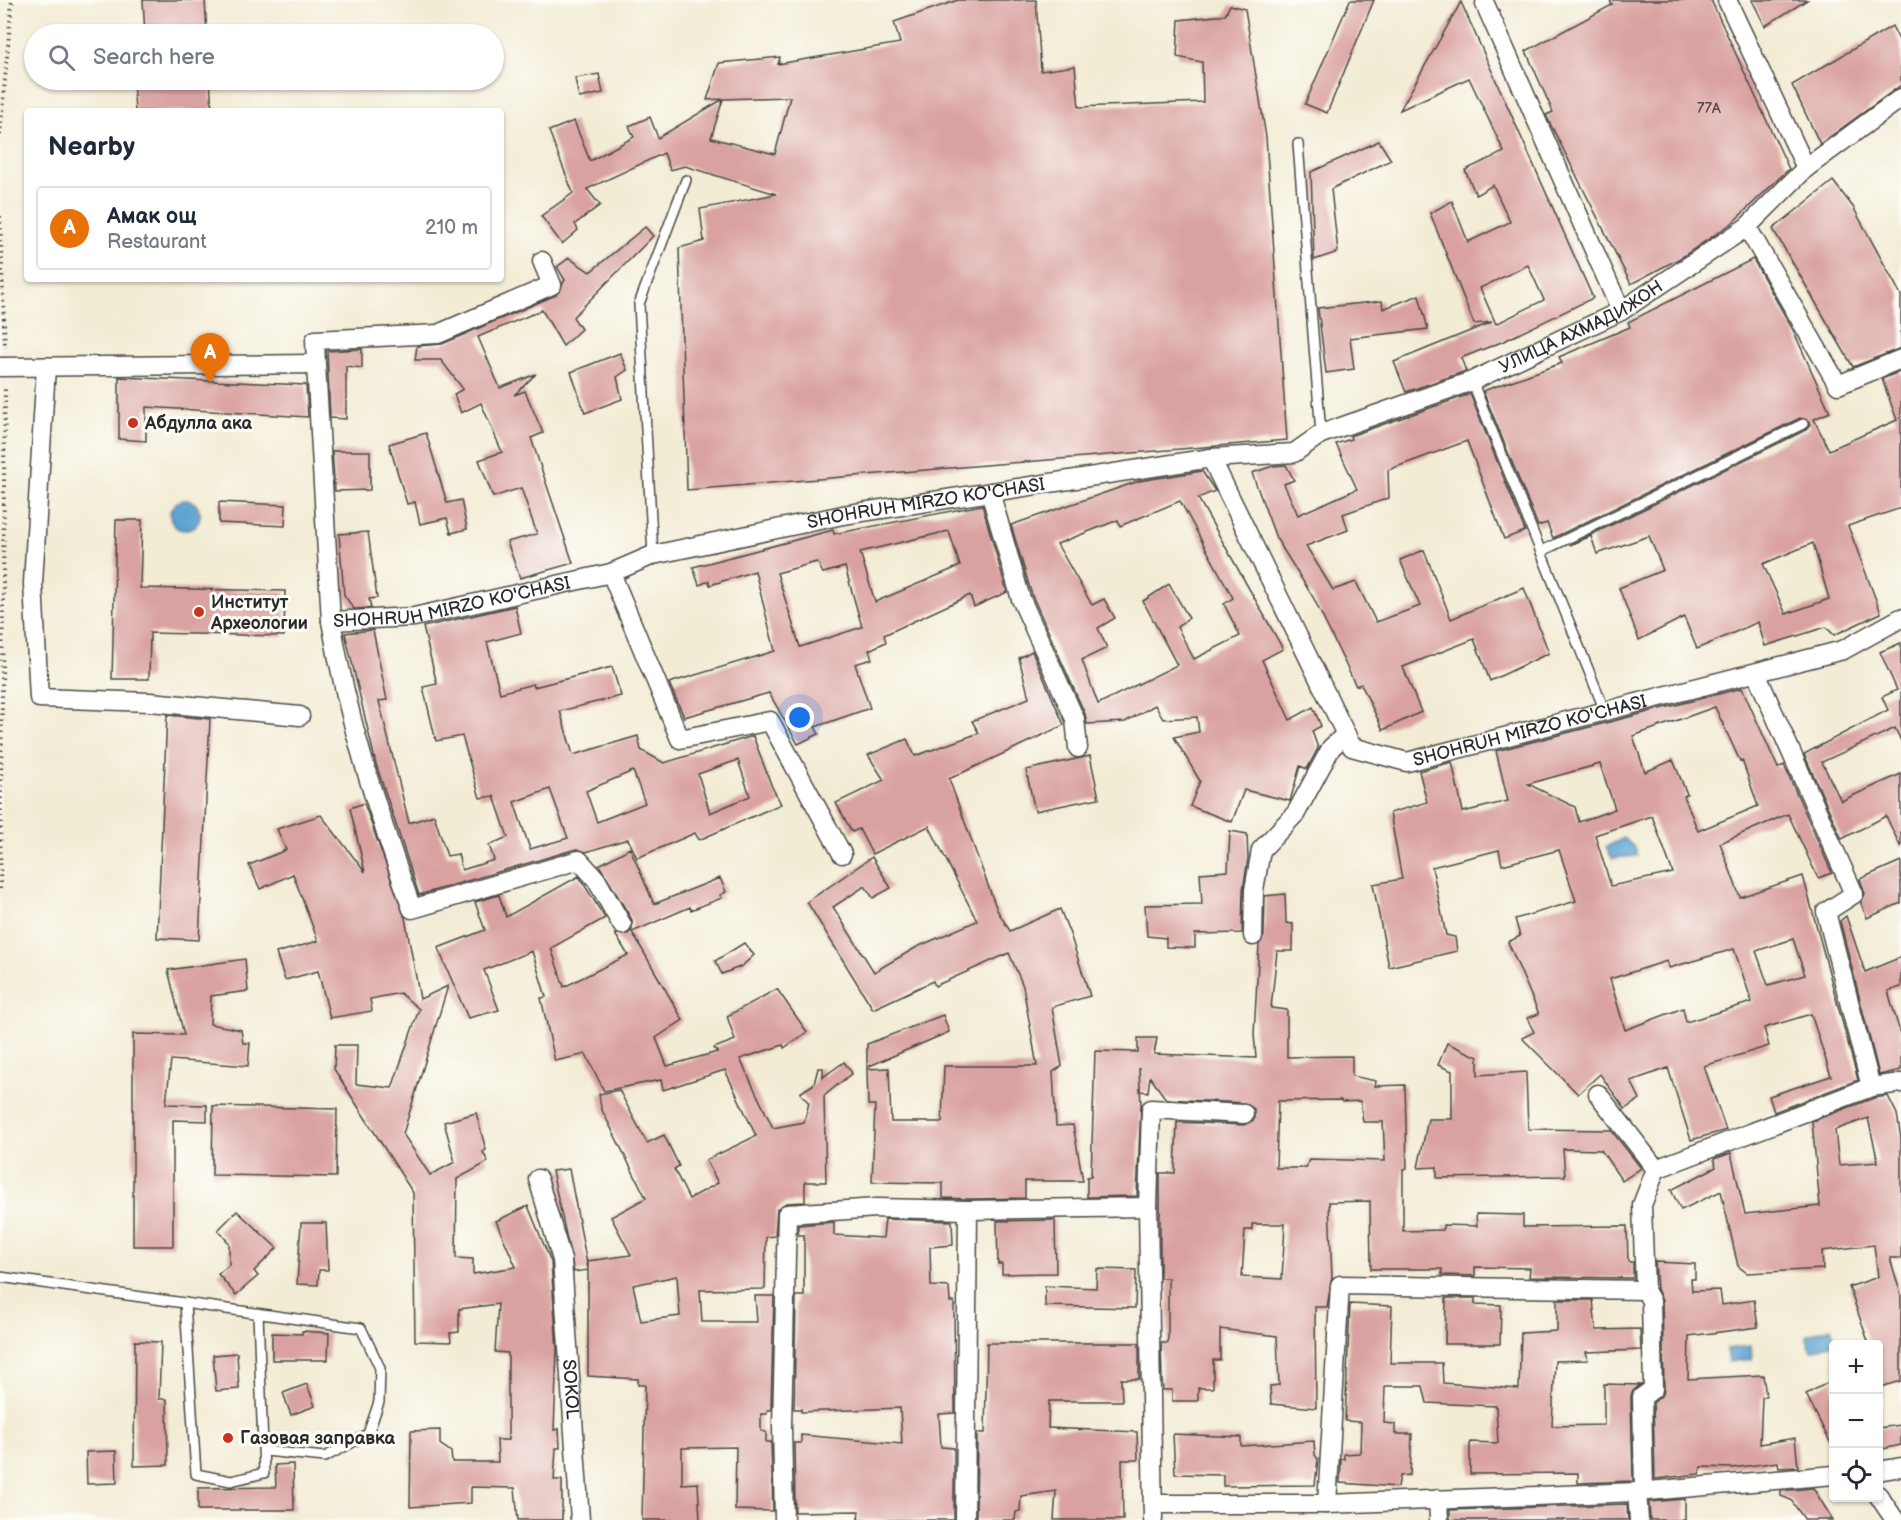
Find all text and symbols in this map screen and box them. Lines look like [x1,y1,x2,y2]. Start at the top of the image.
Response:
search box [24,24,504,90]
icon: search [45,41,78,74]
text: Search here [93,44,215,71]
house number: 77A [1697,99,1722,118]
text: Nearby [48,132,135,163]
text: Амак ощ [107,203,197,230]
text: A [63,216,76,240]
text: 210 m [425,216,478,240]
text: Restaurant [107,230,207,254]
street label: УЛИЦА АХМАДИЖОН [1496,276,1667,377]
pin: A [190,334,230,383]
place label: Абдулла ака [144,413,253,434]
marker: Абдулла ака [126,416,140,430]
street label: SHOHRUH MIRZO KO'CHASI [805,473,1046,533]
street label: SHOHRUH MIRZO KO'CHASI [333,572,572,631]
place label: Институт Археологии [210,592,308,634]
marker: Институт Археологии [192,605,206,619]
street label: SHOHRUH MIRZO KO'CHASI [1411,690,1649,771]
your location [785,703,814,732]
map controls [1829,1340,1883,1502]
button: + [1829,1340,1883,1394]
street label: SOKOL [558,1359,584,1421]
button: − [1829,1394,1883,1448]
place label: Газовая заправка [240,1428,396,1449]
marker: Газовая заправка [221,1431,235,1445]
button: locate [1829,1448,1883,1502]

